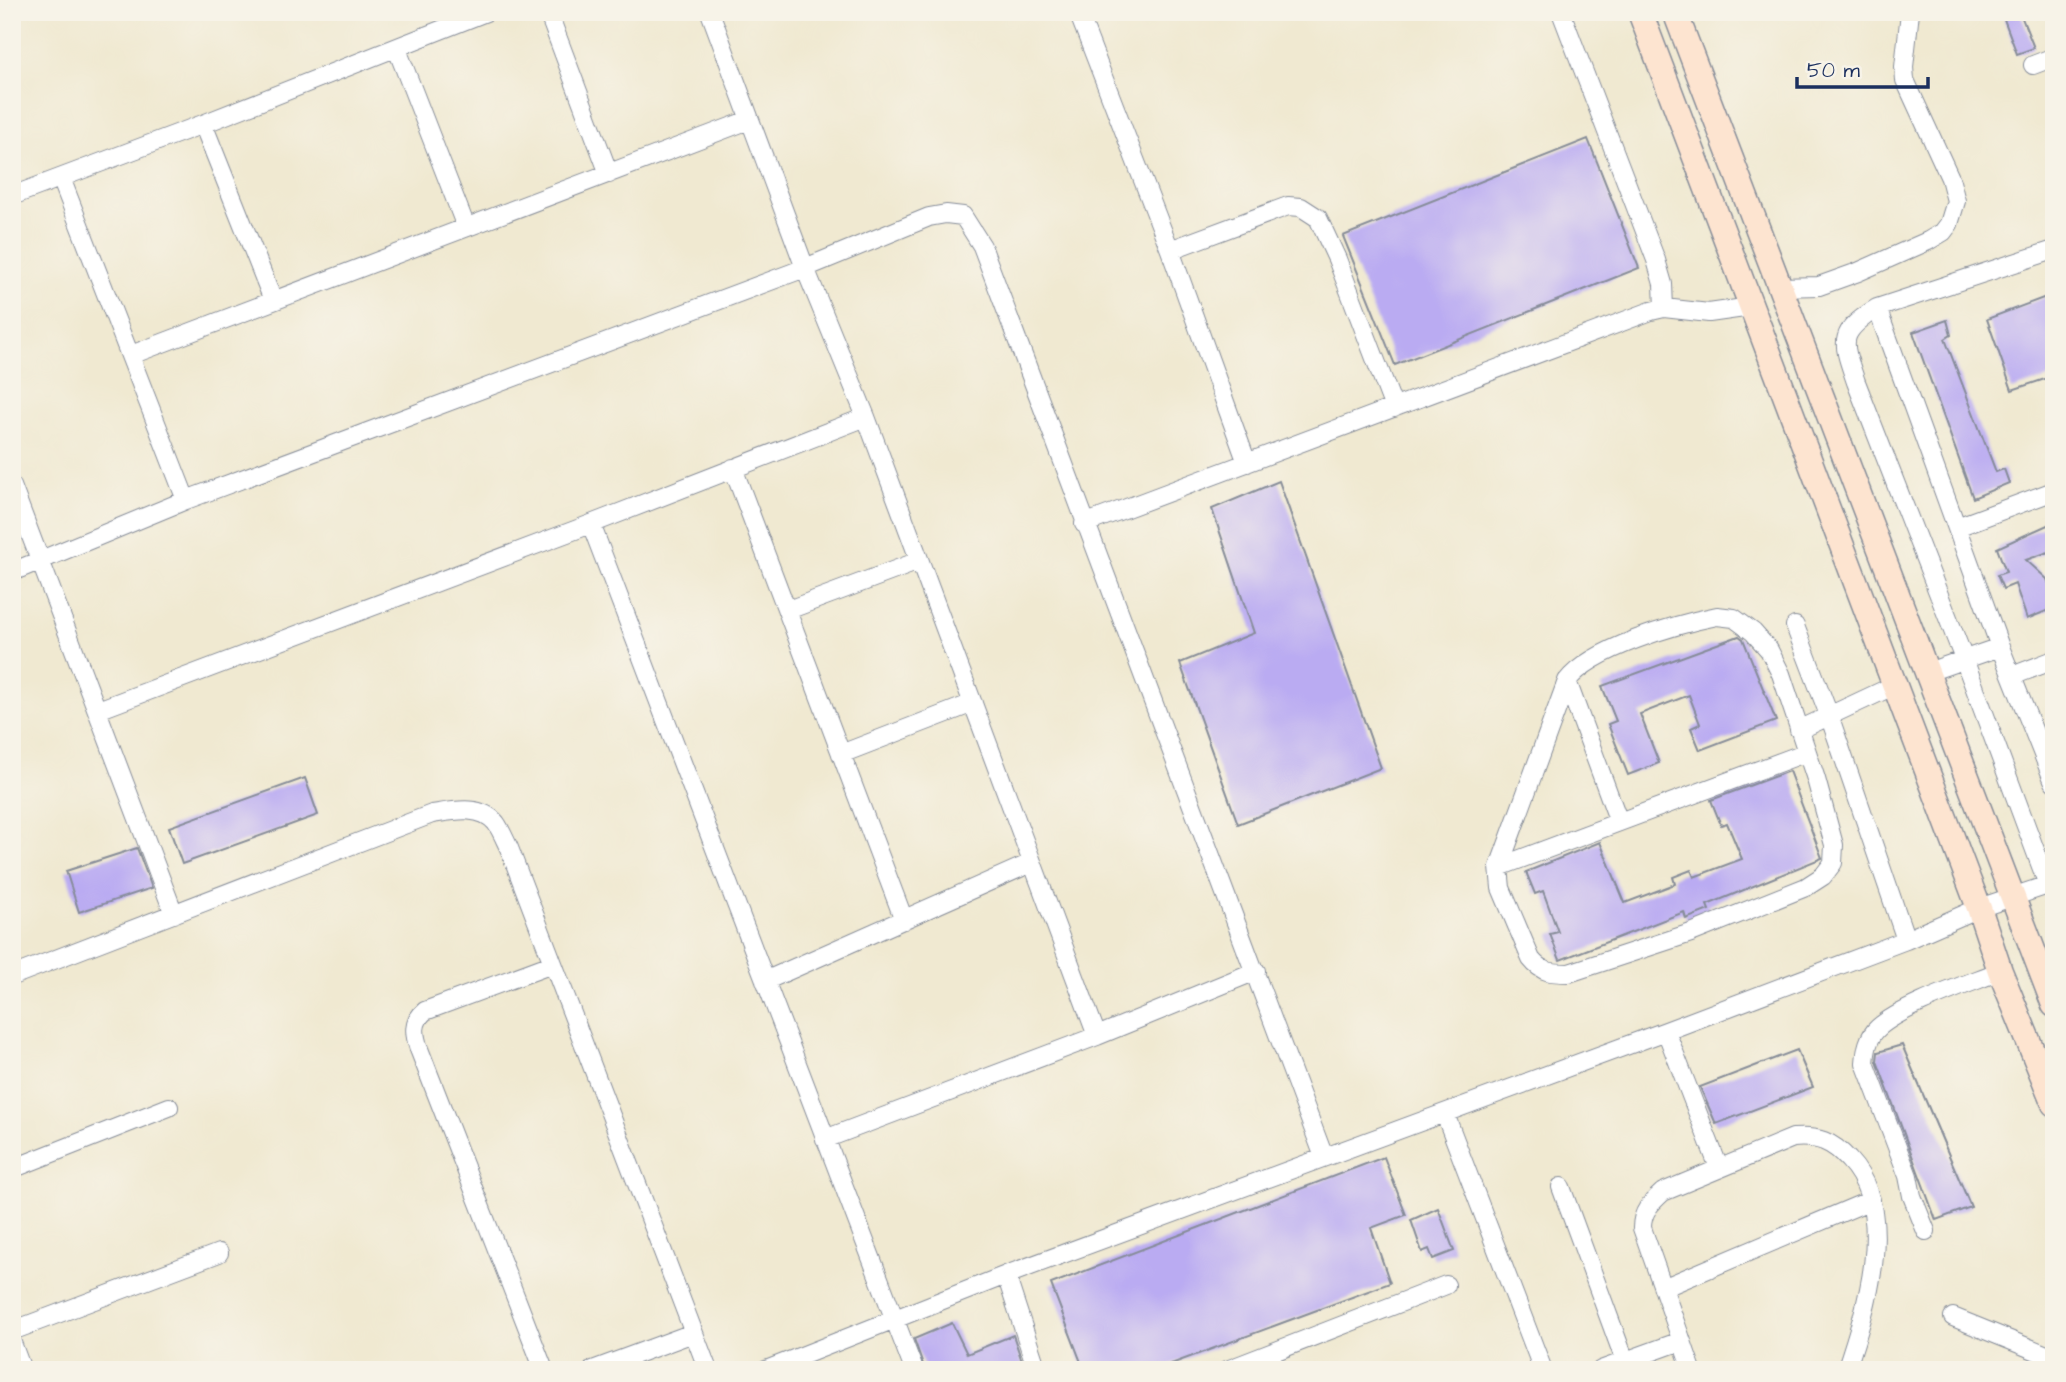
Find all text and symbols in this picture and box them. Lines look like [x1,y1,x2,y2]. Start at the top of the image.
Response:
scale bar [1797,46,1928,90]
text: 50 m [1807,56,1861,85]

